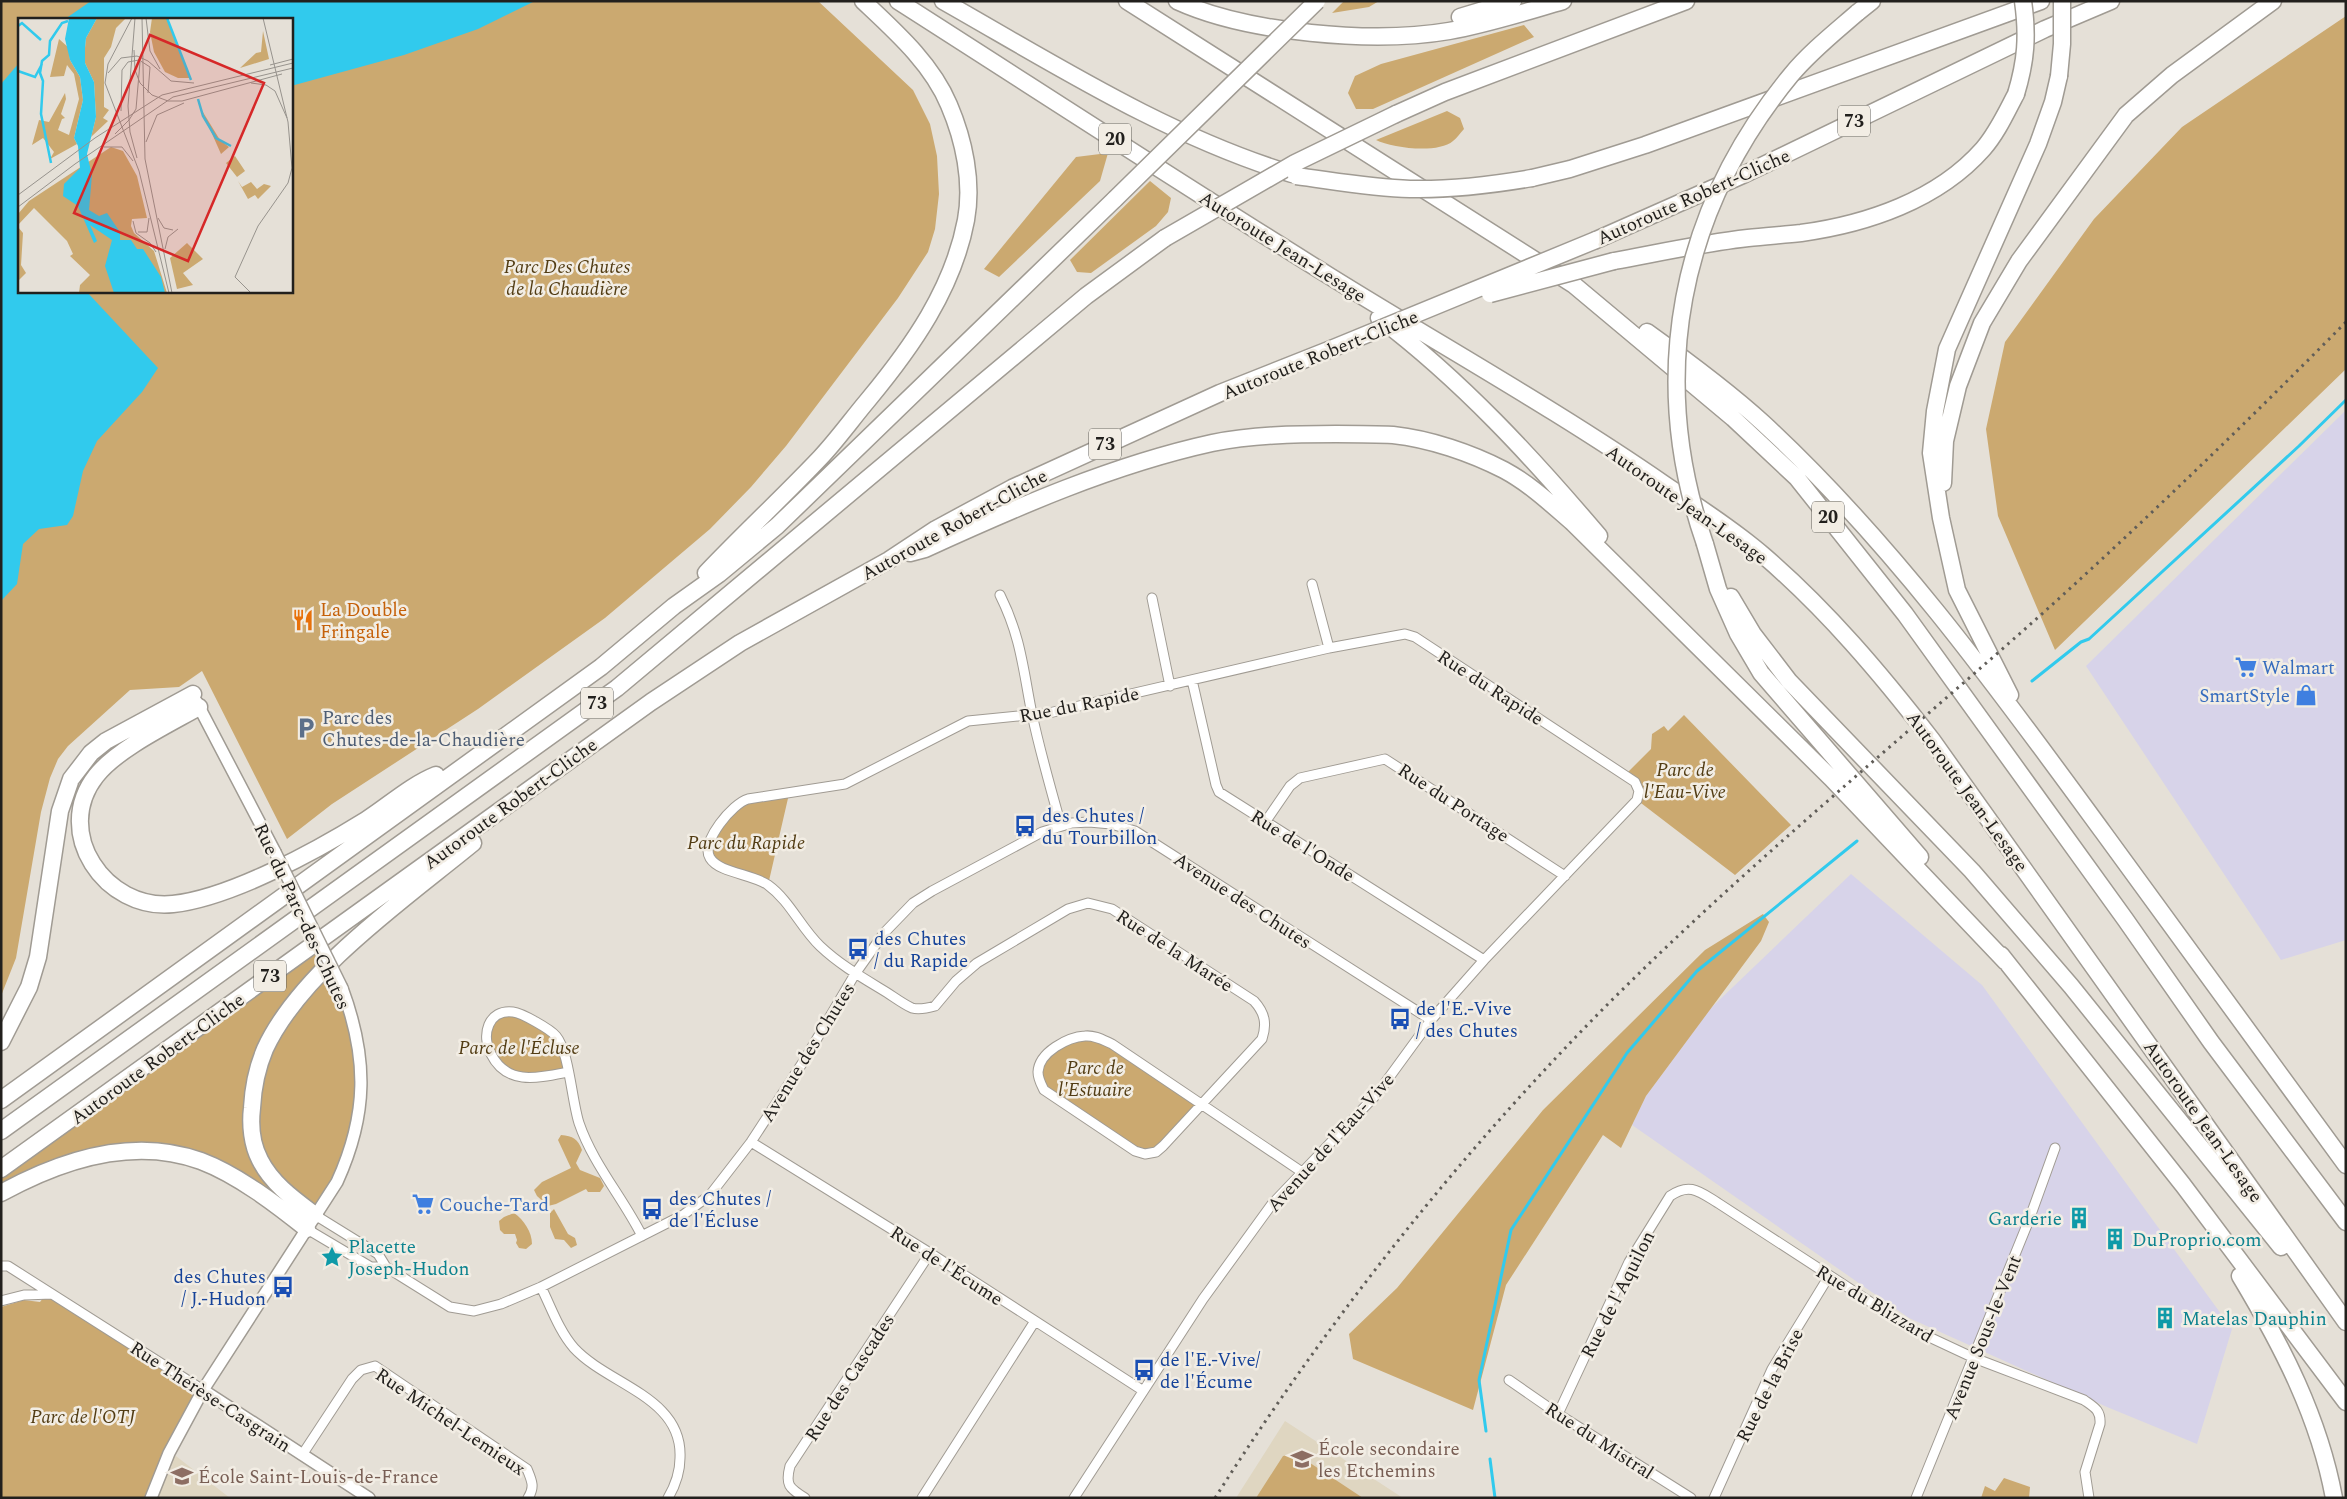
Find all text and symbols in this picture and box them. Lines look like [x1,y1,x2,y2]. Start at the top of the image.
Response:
inset map [18,18,292,292]
road number: 73 [1838,105,1870,136]
road number: 20 [1099,124,1131,154]
street label: Autoroute Robert-Cliche [1592,142,1795,253]
street label: Autoroute Jean-Lesage [1193,184,1371,311]
park label: Parc Des Chutes de la Chaudière [504,253,630,304]
street label: Autoroute Robert-Cliche [1218,303,1423,408]
road number: 73 [1089,428,1121,459]
street label: Autoroute Jean-Lesage [1599,438,1773,572]
street label: Autoroute Robert-Cliche [856,462,1053,589]
road number: 20 [1812,502,1844,532]
place label: La Double Fringale [320,596,407,647]
restaurant icon: La Double Fringale [290,607,316,633]
street label: Rue du Rapide [1431,643,1549,734]
supermarket icon: Walmart [2233,654,2259,680]
place label: Walmart [2262,654,2335,683]
street label: Rue du Rapide [1017,680,1142,731]
place label: SmartStyle [2199,682,2290,711]
shop icon: SmartStyle [2293,682,2319,708]
road number: 73 [581,688,613,718]
place label: Parc des Chutes-de-la-Chaudière [322,704,525,755]
street label: Autoroute Jean-Lesage [1898,706,2035,878]
parking icon: Parc des Chutes-de-la-Chaudière [293,715,319,741]
street label: Autoroute Robert-Cliche [418,731,604,877]
street label: Rue du Portage [1392,756,1515,850]
park label: Parc de l'Eau-Vive [1644,756,1726,807]
place label: des Chutes / du Tourbillon [1042,802,1157,853]
street label: Rue de l'Onde [1244,803,1360,890]
bus stop icon: des Chutes / du Tourbillon [1012,813,1038,839]
street label: Rue du Parc-des-Chutes [246,819,358,1015]
park label: Parc du Rapide [687,829,805,858]
street label: Avenue des Chutes [1167,846,1317,957]
street label: Rue de la Marée [1110,902,1239,1000]
place label: des Chutes / du Rapide [874,925,968,976]
bus stop icon: des Chutes / du Rapide [845,936,871,962]
road number: 73 [254,960,286,991]
street label: Avenue des Chutes [754,977,863,1128]
street label: Autoroute Robert-Cliche [65,986,251,1132]
place label: de l'E.-Vive / des Chutes [1416,995,1518,1046]
bus stop icon: de l'E.-Vive / des Chutes [1387,1006,1413,1032]
park label: Parc de l'Écluse [458,1034,580,1063]
street label: Autoroute Jean-Lesage [2136,1035,2270,1209]
park label: Parc de l'Estuaire [1058,1054,1132,1105]
street label: Avenue de l'Eau-Vive [1260,1067,1402,1219]
place label: des Chutes / de l'Écluse [669,1185,771,1236]
supermarket icon: Couche-Tard [410,1191,436,1217]
place label: Couche-Tard [439,1191,549,1220]
bus stop icon: des Chutes / de l'Écluse [639,1196,665,1222]
place label: Garderie [1988,1205,2062,1234]
building icon: Garderie [2066,1205,2092,1231]
street label: Rue de l'Écume [884,1219,1008,1314]
street label: Rue de l'Aquilon [1574,1226,1663,1364]
building icon: DuProprio.com [2102,1226,2128,1252]
place label: DuProprio.com [2132,1226,2262,1255]
place label: Placette Joseph-Hudon [348,1233,470,1284]
place icon: Placette Joseph-Hudon [319,1244,345,1270]
street label: Avenue Sous-le-Vent [1937,1250,2030,1424]
street label: Rue du Blizzard [1810,1258,1939,1351]
place label: des Chutes / J.-Hudon [174,1263,266,1314]
bus stop icon: des Chutes / J.-Hudon [270,1274,296,1300]
building icon: Matelas Dauphin [2152,1305,2178,1331]
place label: Matelas Dauphin [2182,1305,2327,1334]
street label: Rue des Cascades [798,1308,903,1448]
street label: Rue de la Brise [1729,1324,1812,1448]
street label: Rue Thérèse-Casgrain [124,1334,296,1460]
place label: de l'E.-Vive/ de l'Écume [1160,1346,1261,1397]
bus stop icon: de l'E.-Vive/ de l'Écume [1131,1357,1157,1383]
street label: Rue Michel-Lemieux [369,1361,531,1483]
street label: Rue du Mistral [1539,1395,1659,1487]
park label: Parc de l'OTJ [30,1403,137,1432]
place label: École secondaire les Etchemins [1318,1435,1460,1486]
school or university icon: École secondaire les Etchemins [1289,1446,1315,1472]
school or university icon: École Saint-Louis-de-France [169,1463,195,1489]
place label: École Saint-Louis-de-France [198,1463,439,1492]

